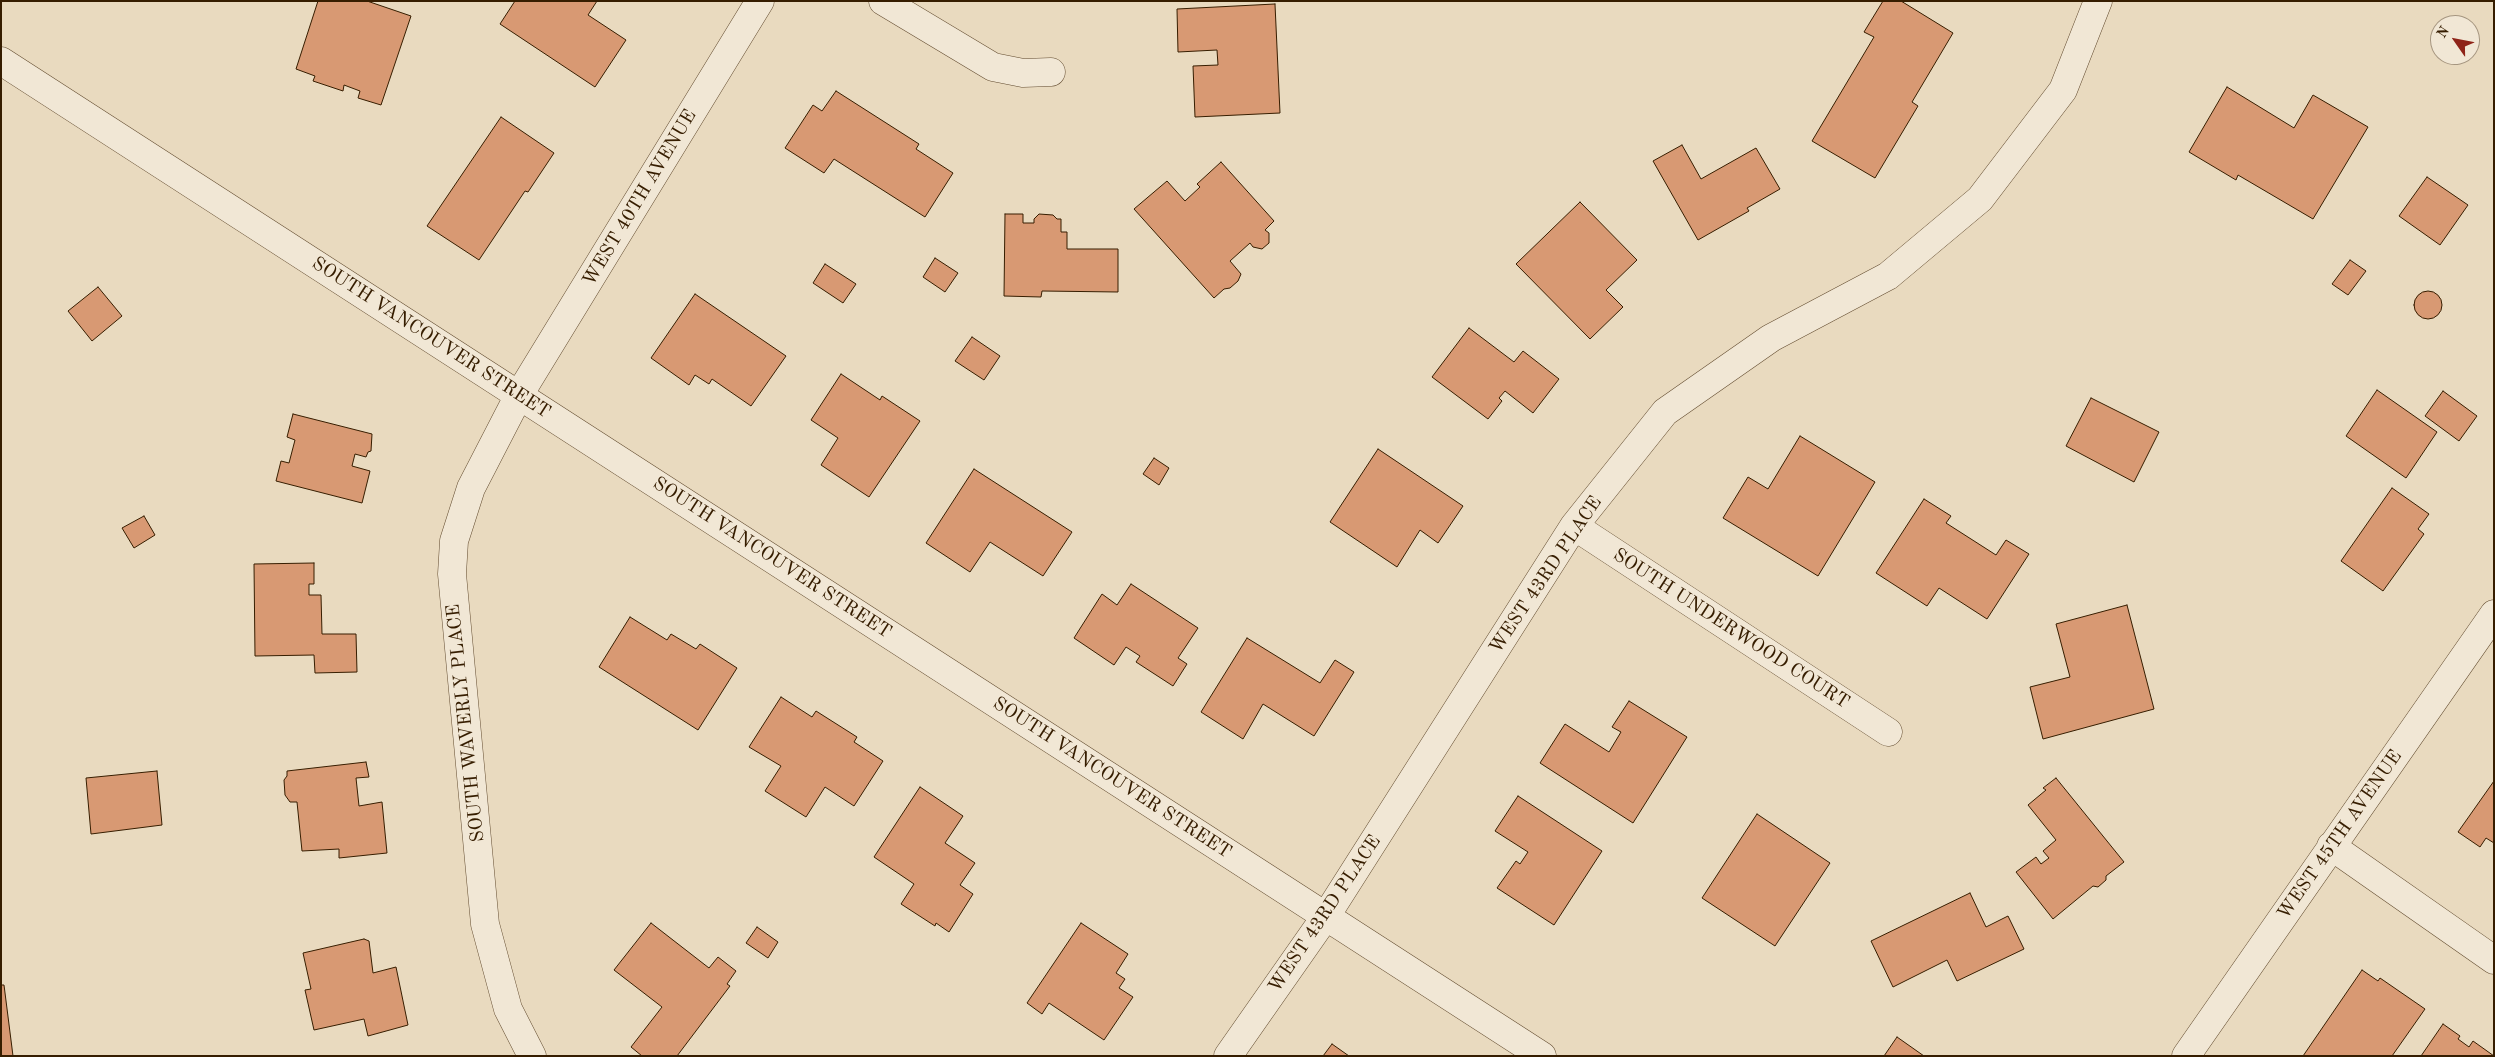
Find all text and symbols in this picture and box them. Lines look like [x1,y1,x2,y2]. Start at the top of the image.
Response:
north arrow [2430,15,2480,65]
text: N [2434,24,2452,41]
street label: WEST 40TH AVENUE [578,106,702,290]
street label: SOUTH VANCOUVER STREET [307,252,555,424]
street label: SOUTH VANCOUVER STREET [648,472,896,644]
street label: WEST 43RD PLACE [1485,492,1607,658]
street label: SOUTH UNDERWOOD COURT [1608,544,1854,714]
street label: SOUTH WAVERLY PLACE [442,603,490,843]
street label: SOUTH VANCOUVER STREET [988,692,1236,864]
street label: WEST 45TH AVENUE [2273,746,2407,924]
street label: WEST 43RD PLACE [1264,831,1386,997]

